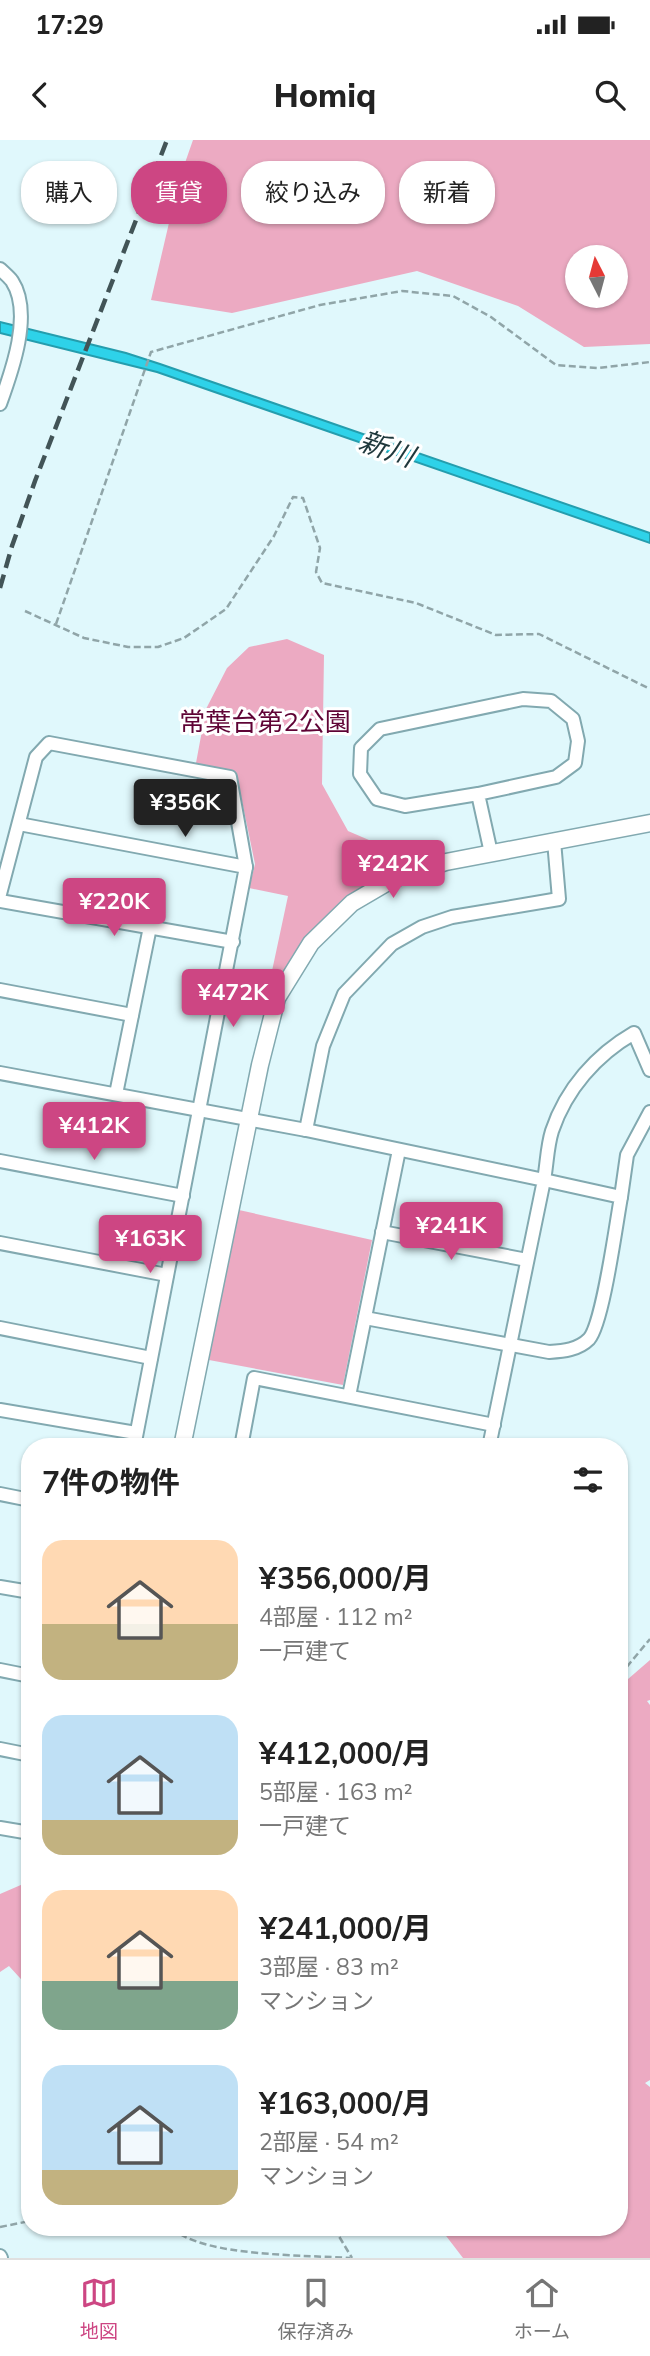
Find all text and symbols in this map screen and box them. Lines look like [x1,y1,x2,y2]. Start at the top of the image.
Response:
text: 17:29 [35,8,104,41]
text: Homiq [274,75,376,115]
icon: back [21,76,59,114]
icon: search [591,76,629,114]
chip: 購入 [21,161,117,224]
chip: 賃貸 [131,161,227,224]
chip: 絞り込み [241,161,385,224]
chip: 新着 [399,161,495,224]
north arrow [565,245,628,308]
map controls [565,245,628,308]
water label: 新川 [355,422,422,475]
park label: 常葉台第2公園 [179,705,351,738]
pin: ¥356K [136,780,234,839]
text: ¥356K [150,787,220,816]
pin: ¥242K [344,840,442,900]
text: ¥242K [358,848,428,877]
pin: ¥220K [65,878,163,938]
text: ¥220K [79,886,149,915]
pin: ¥472K [184,970,282,1029]
text: ¥472K [198,977,268,1006]
pin: ¥412K [45,1102,143,1162]
text: ¥412K [59,1110,129,1139]
pin: ¥241K [402,1202,500,1262]
text: ¥241K [416,1210,486,1239]
pin: ¥163K [101,1216,199,1275]
text: ¥163K [115,1223,185,1252]
icon: filters [569,1461,607,1499]
text: 7件の物件 [42,1463,180,1501]
text: ¥356,000/月 [259,1559,432,1597]
icon: home [98,1568,182,1652]
text: 4部屋 · 112 m² [259,1602,412,1631]
text: 一戸建て [259,1636,351,1665]
text: ¥412,000/月 [259,1734,432,1772]
icon: home [98,1743,182,1827]
text: 5部屋 · 163 m² [259,1777,412,1806]
text: 一戸建て [259,1811,351,1840]
text: ¥241,000/月 [259,1909,432,1947]
icon: home [98,1918,182,2002]
text: 3部屋 · 83 m² [259,1952,399,1981]
text: マンション [259,1986,374,2015]
text: ¥163,000/月 [259,2084,432,2122]
icon: home [98,2093,182,2177]
text: 2部屋 · 54 m² [259,2127,399,2156]
text: マンション [259,2161,374,2190]
tab: 地図 [80,2274,118,2343]
tab: 保存済み [278,2274,354,2343]
tab: ホーム [514,2274,570,2343]

